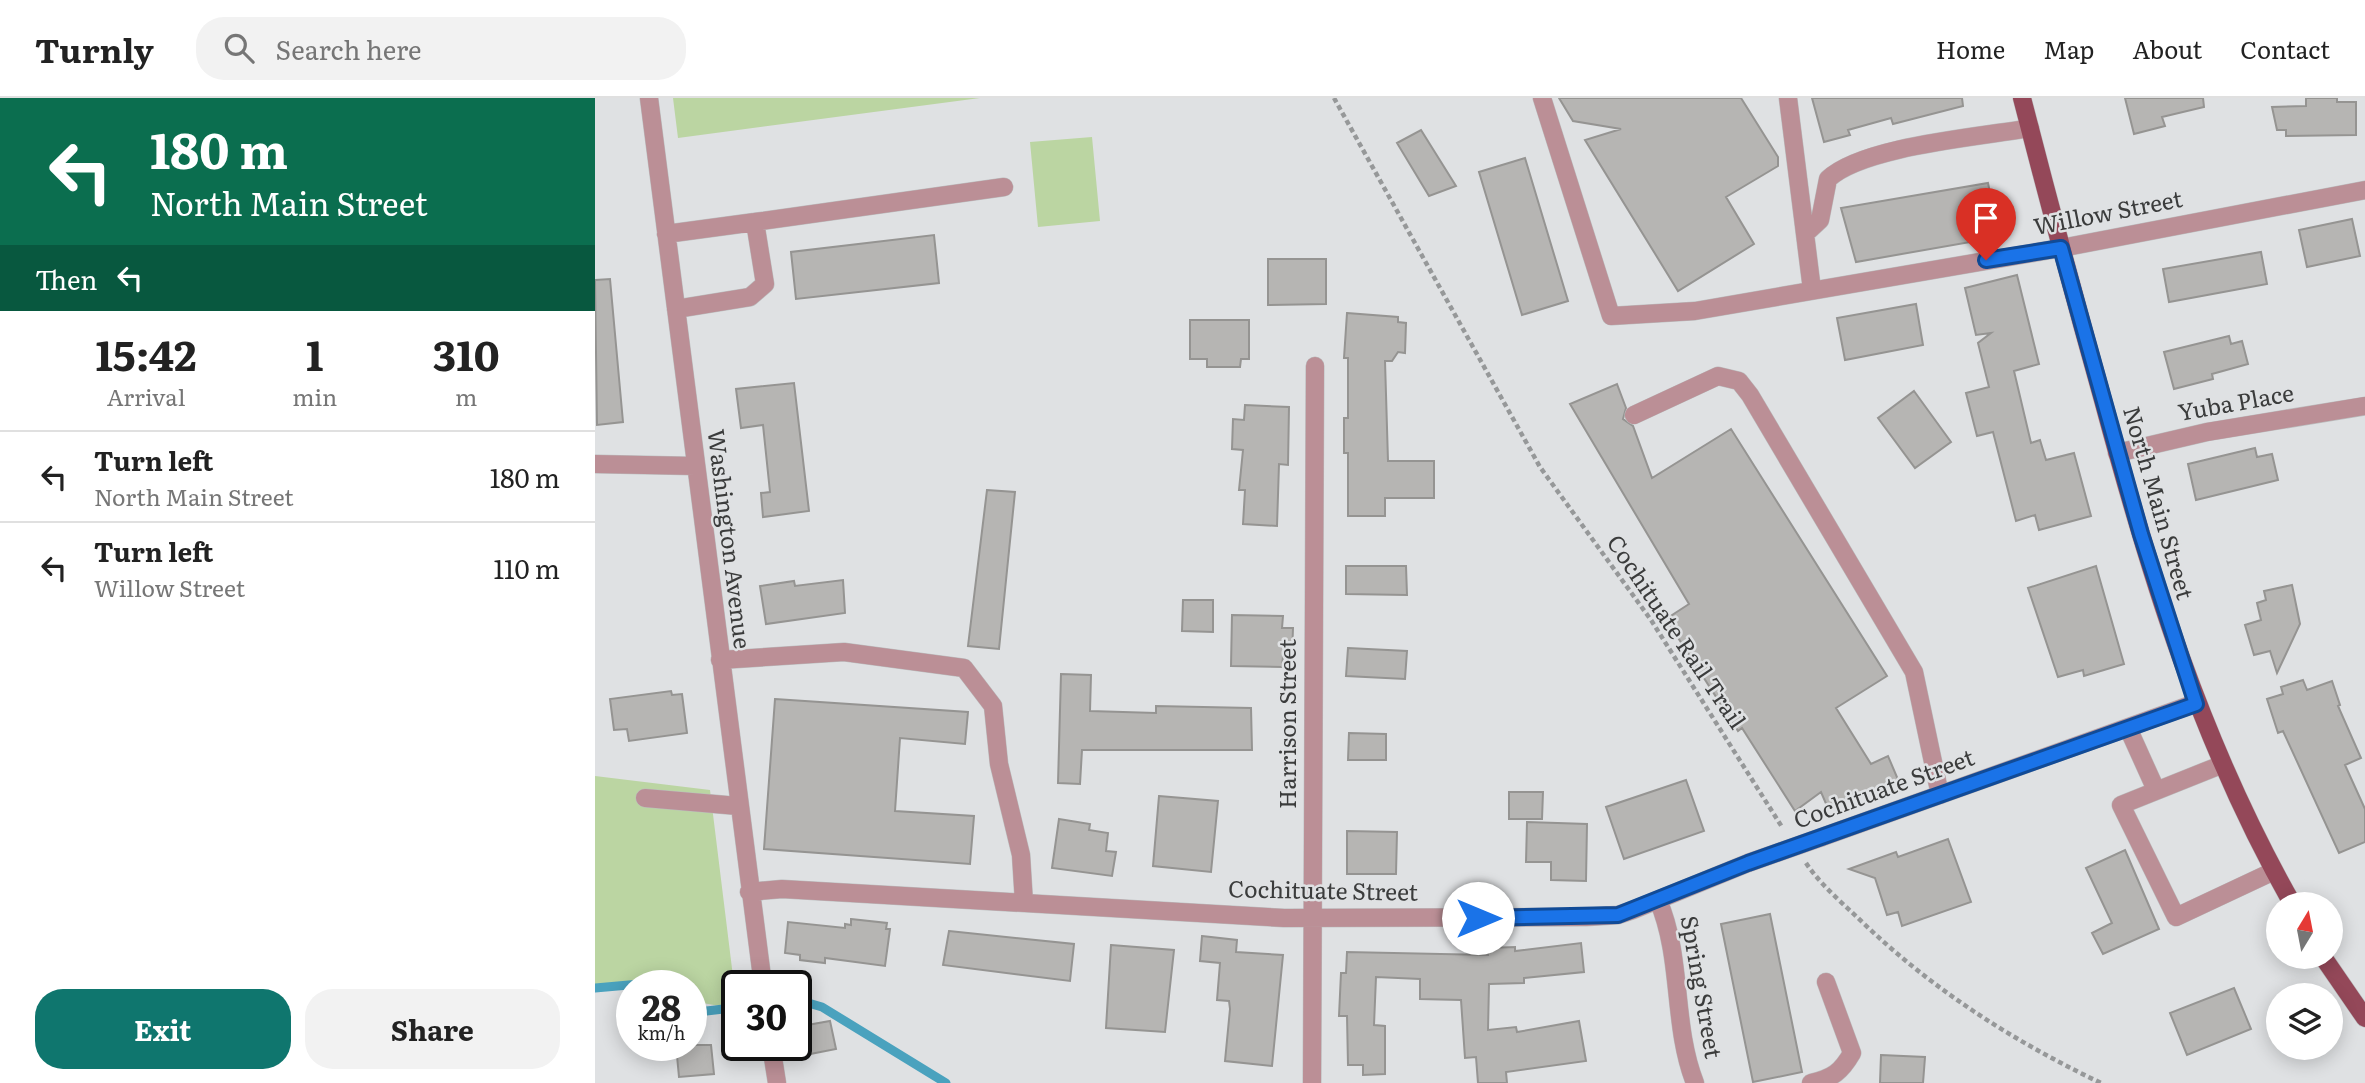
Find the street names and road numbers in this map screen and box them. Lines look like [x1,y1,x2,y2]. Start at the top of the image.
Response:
street label: Willow Street [2030,180,2186,242]
street label: Yuba Place [2175,374,2296,428]
street label: North Main Street [2116,402,2204,604]
street label: Washington Avenue [701,427,761,651]
street label: Cochituate Rail Trail [1600,527,1756,735]
street label: Harrison Street [1269,638,1303,809]
street label: Cochituate Street [1788,738,1979,836]
street label: Cochituate Street [1228,870,1419,908]
street label: Spring Street [1674,912,1732,1062]

